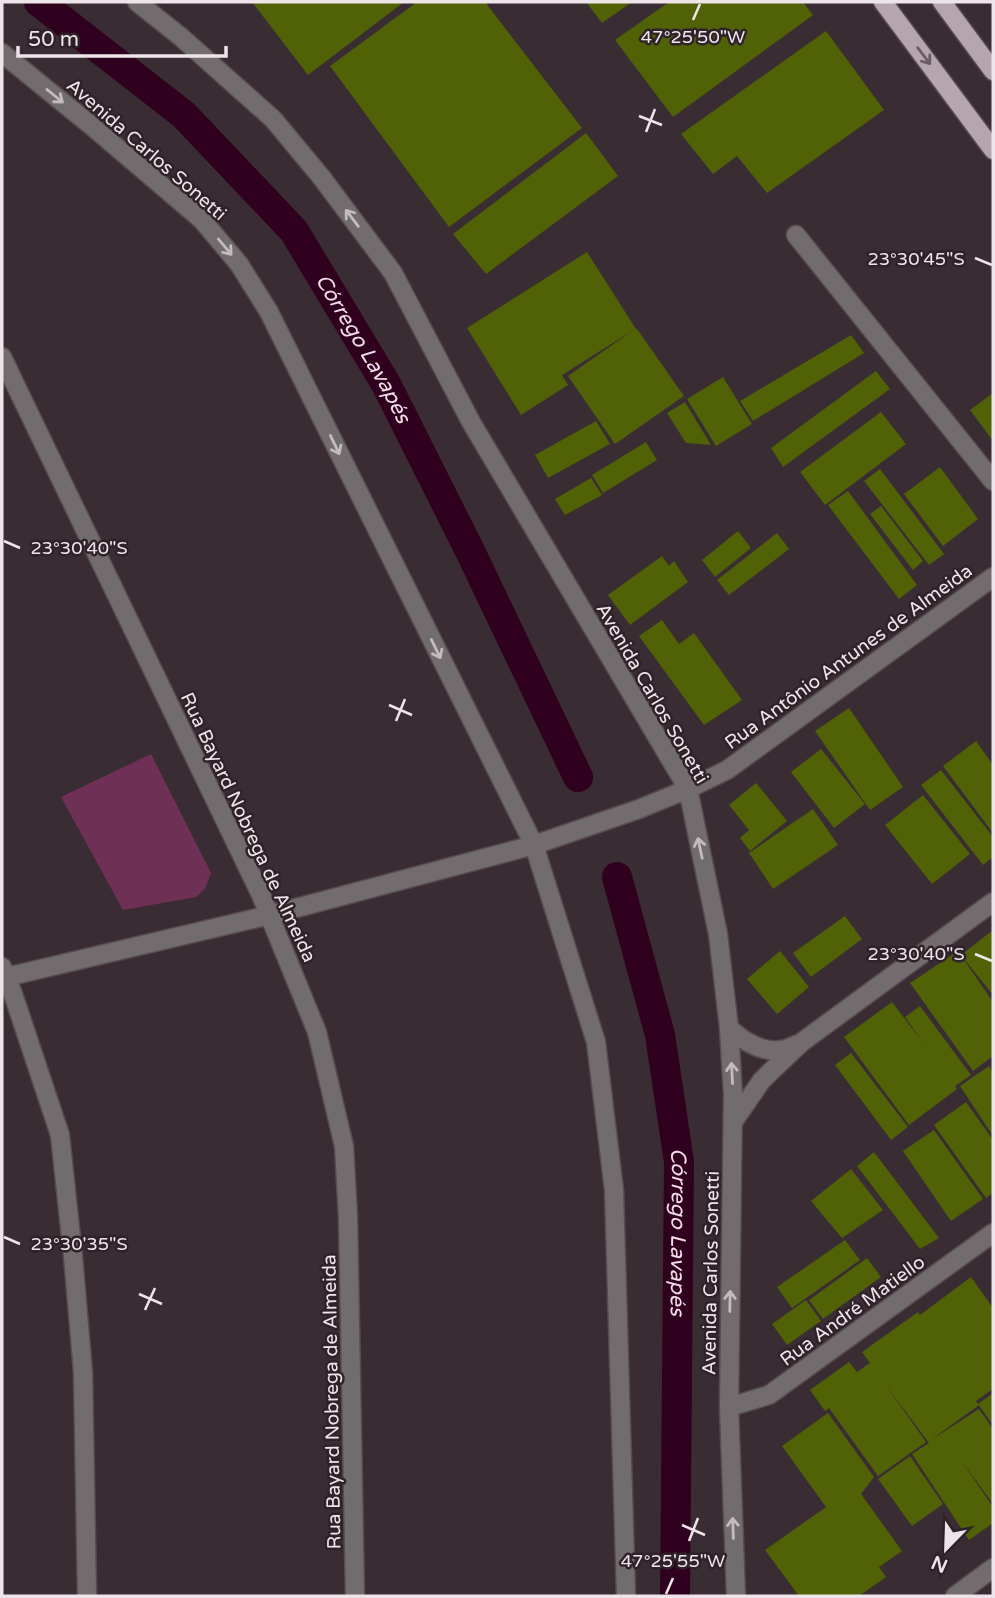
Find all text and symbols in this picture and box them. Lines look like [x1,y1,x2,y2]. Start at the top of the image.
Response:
scale bar [18,14,226,58]
text: 47°25'50"W [641,26,745,48]
text: 50 m [28,27,79,52]
one-way arrow [916,47,931,65]
street label: Avenida Carlos Sonetti [62,74,231,225]
one-way arrow [45,88,63,104]
one-way arrow [345,209,360,228]
one-way arrow [217,237,233,255]
text: 23°30'45"S [867,248,965,270]
water label: Córrego Lavapés [310,270,416,429]
one-way arrow [329,434,343,455]
text: 23°30'40"S [30,537,128,559]
street label: Rua Antônio Antunes de Almeida [721,560,977,754]
street label: Avenida Carlos Sonetti [592,599,713,788]
one-way arrow [430,638,444,659]
street label: Rua Bayard Nobrega de Almeida [176,689,320,966]
one-way arrow [693,837,707,860]
text: 23°30'40"S [867,943,965,965]
one-way arrow [725,1062,738,1085]
water label: Córrego Lavapés [664,1146,691,1318]
street label: Avenida Carlos Sonetti [698,1171,724,1375]
text: 23°30'35"S [30,1233,128,1255]
street label: Rua André Matiello [776,1251,929,1371]
street label: Rua Bayard Nobrega de Almeida [318,1254,346,1550]
one-way arrow [723,1289,737,1312]
north arrow [911,1514,981,1584]
one-way arrow [727,1517,740,1540]
text: 47°25'55"W [621,1550,725,1572]
text: N [928,1551,951,1577]

